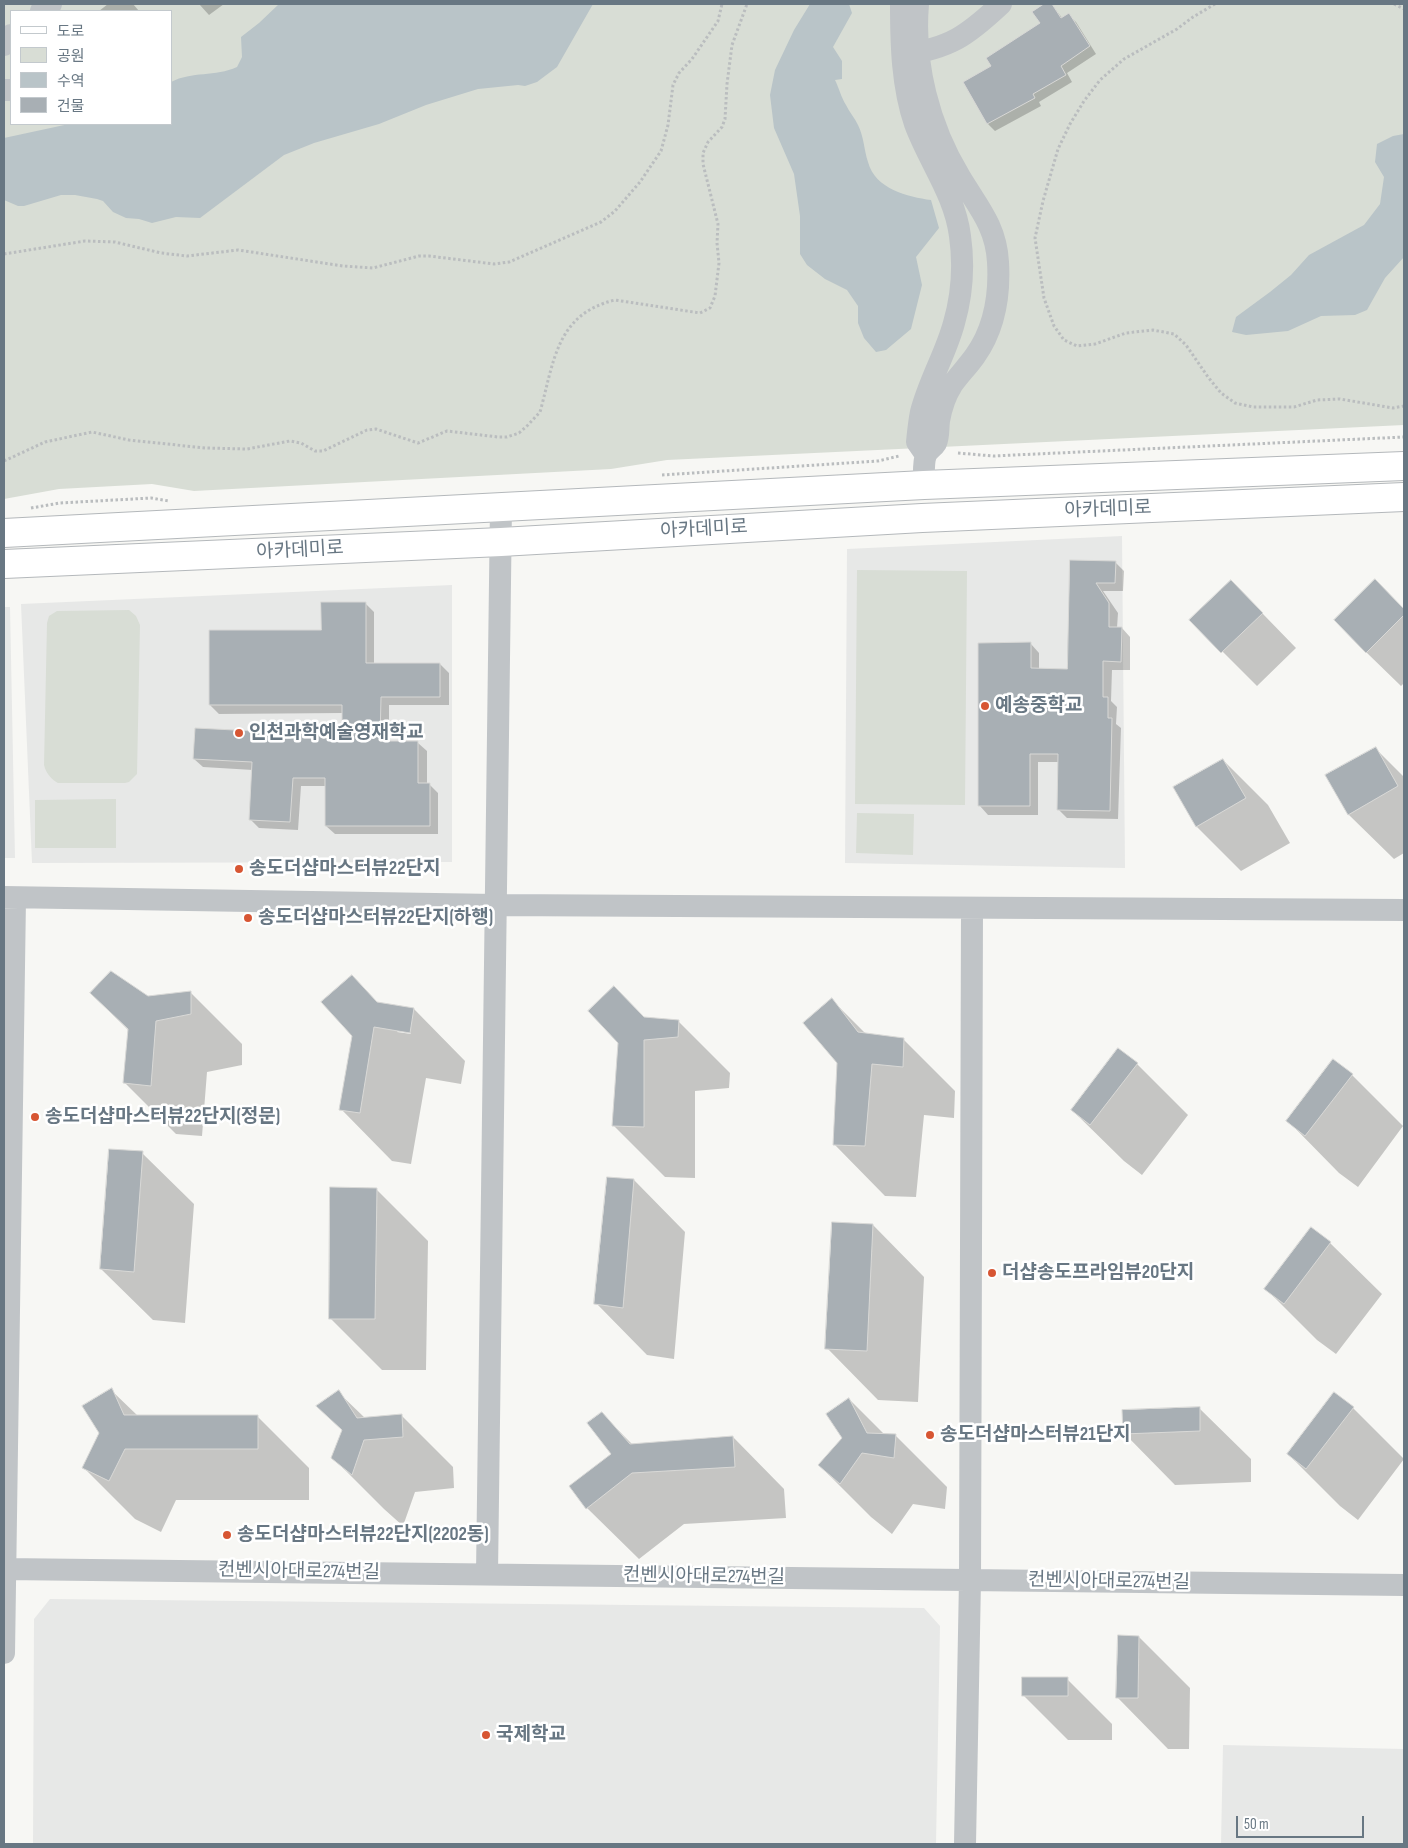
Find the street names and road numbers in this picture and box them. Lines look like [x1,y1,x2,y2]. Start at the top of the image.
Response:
street label: 아카데미로 [1064,497,1152,523]
street label: 아카데미로 [660,516,748,544]
street label: 아카데미로 [256,537,344,565]
street label: 컨벤시아대로274번길 [218,1559,380,1585]
street label: 컨벤시아대로274번길 [623,1564,785,1590]
street label: 컨벤시아대로274번길 [1028,1569,1190,1595]

